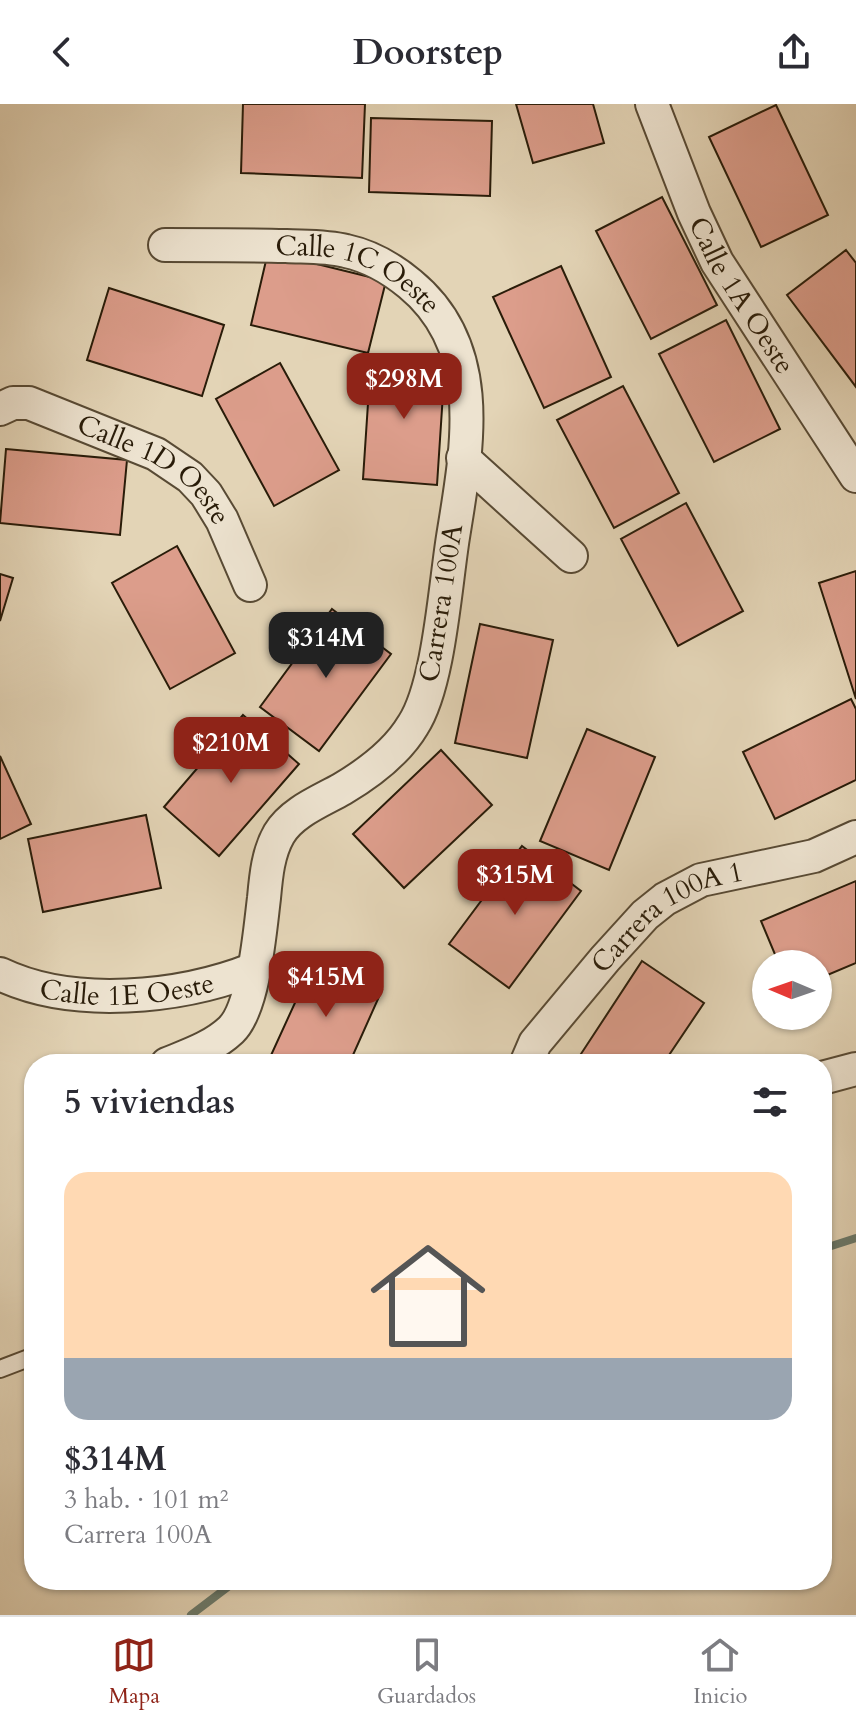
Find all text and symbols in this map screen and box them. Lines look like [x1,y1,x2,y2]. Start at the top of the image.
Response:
text: Doorstep [353,28,503,77]
icon: back [40,30,84,74]
icon: share [772,30,816,74]
street label: Calle 1A Oeste [679,211,804,381]
street label: Calle 1C Oeste [274,226,450,322]
pin: $298M [348,353,460,421]
text: $298M [365,361,443,396]
street label: Calle 1D Oeste [71,405,239,532]
street label: Carrera 100A [410,521,472,685]
pin: $314M [270,612,382,680]
text: $314M [287,620,365,655]
pin: $210M [175,717,287,785]
text: $210M [192,725,270,760]
pin: $315M [459,849,571,917]
street label: Carrera 100A 1 [582,853,747,981]
text: $315M [476,857,554,892]
north arrow [752,950,832,1030]
map controls [752,950,832,1030]
pin: $415M [270,951,382,1019]
text: $415M [287,959,365,994]
street label: Calle 1E Oeste [36,964,218,1015]
text: 5 viviendas [64,1079,235,1125]
icon: filters [748,1080,792,1124]
icon: home [356,1224,500,1368]
text: $314M [64,1436,167,1482]
text: 3 hab. · 101 m² [64,1482,229,1517]
text: Carrera 100A [64,1517,212,1552]
tab: Mapa [109,1633,160,1711]
tab: Guardados [377,1633,476,1711]
tab: Inicio [693,1633,747,1711]

